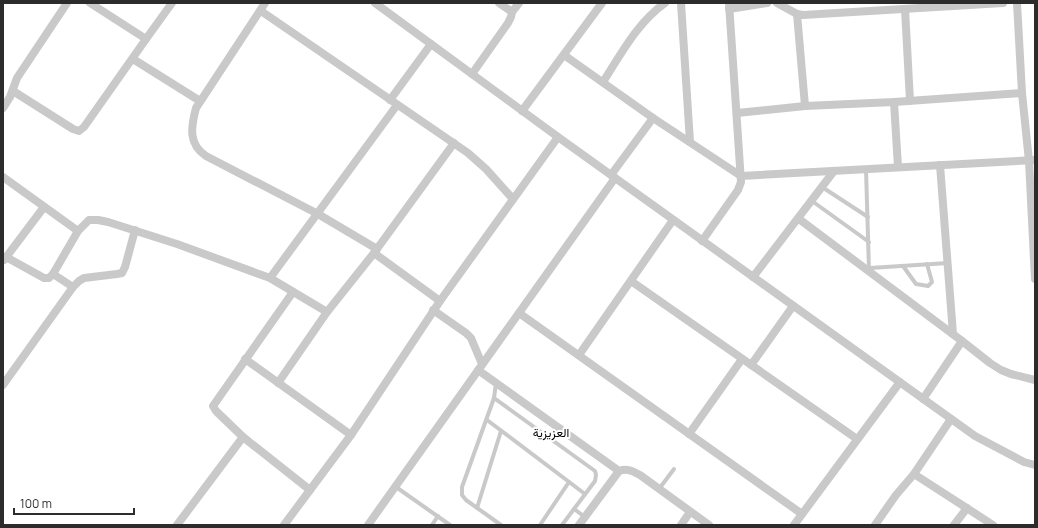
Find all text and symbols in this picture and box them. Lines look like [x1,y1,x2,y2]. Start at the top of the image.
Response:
district label: العزيزية [533,424,569,441]
scale bar [14,490,134,516]
text: 100 m [20,495,52,512]

